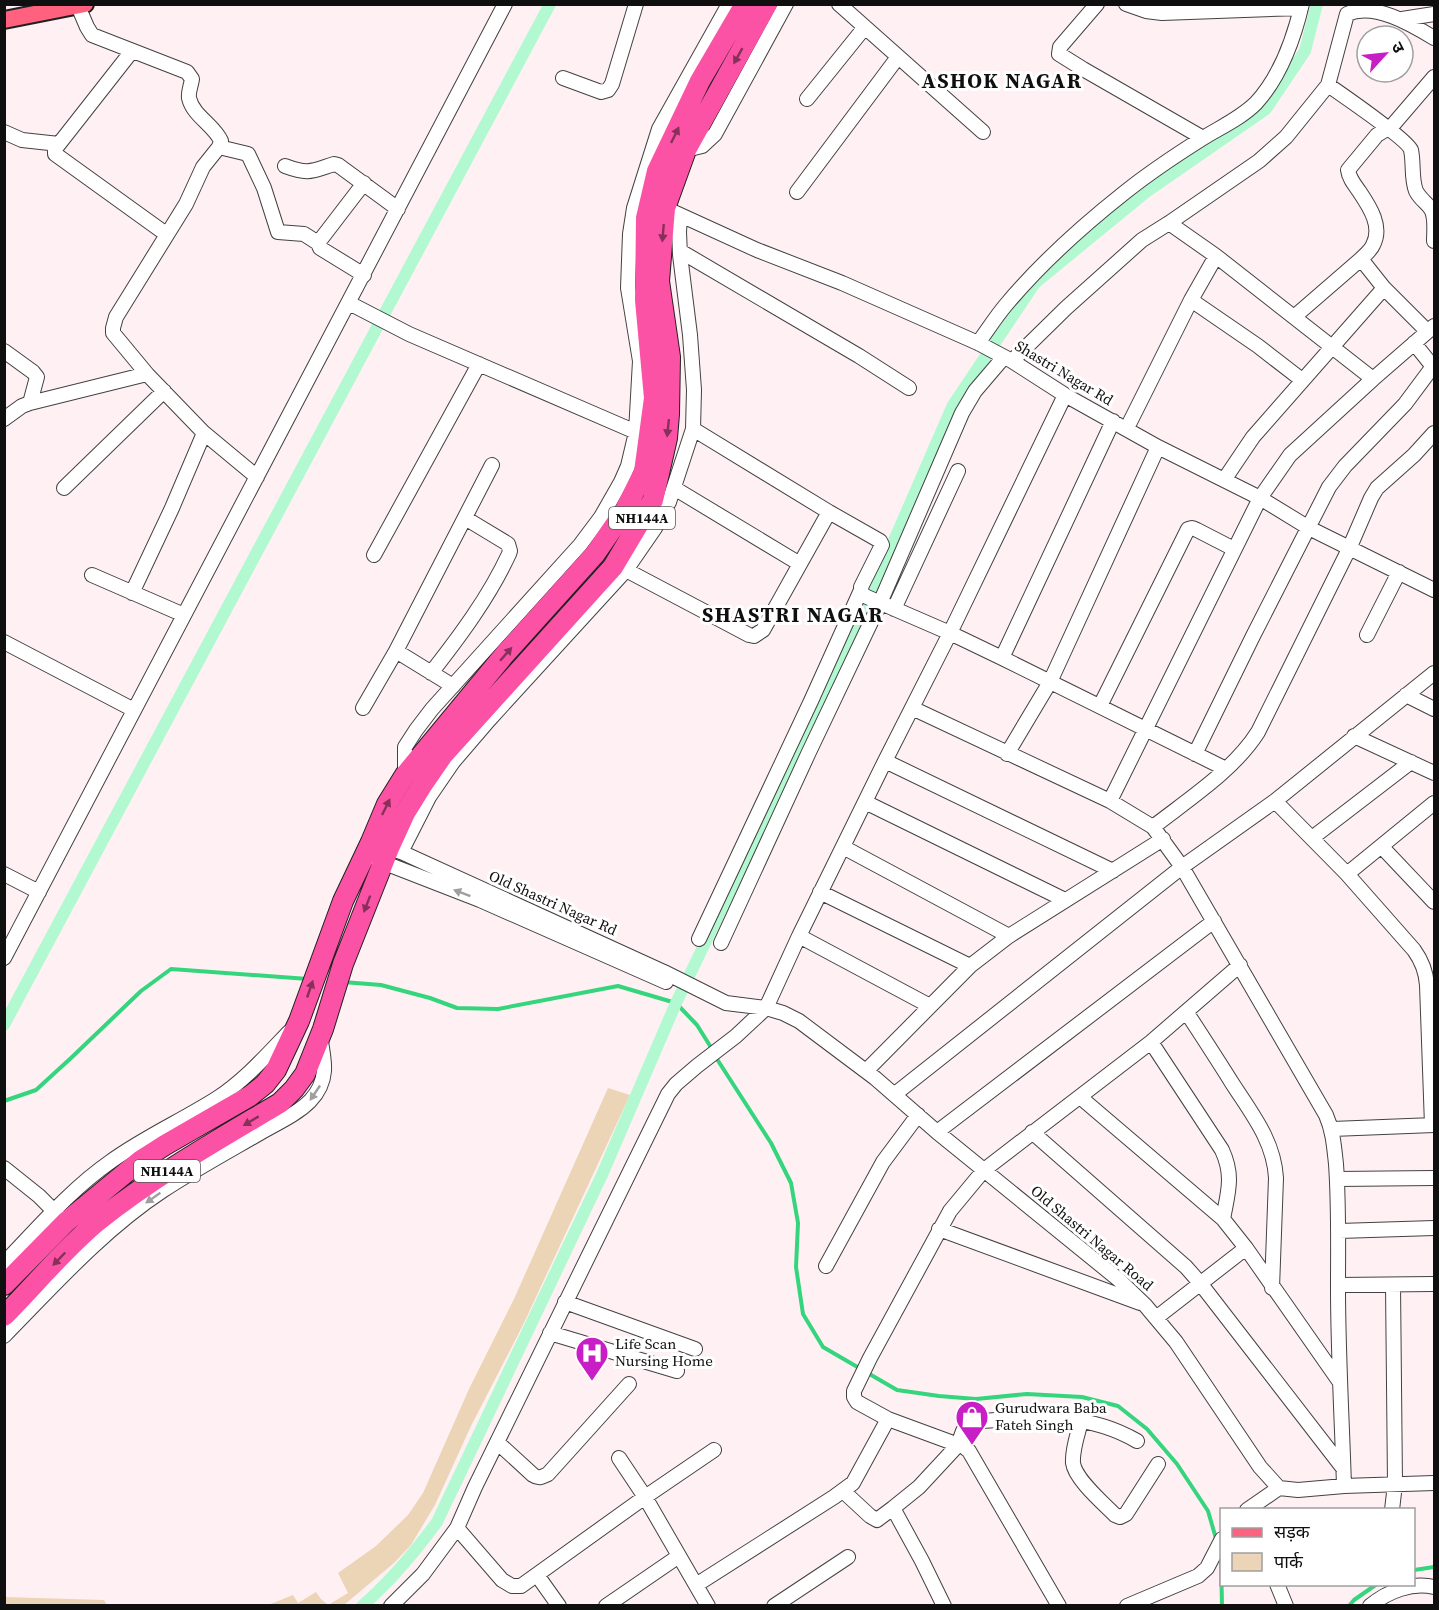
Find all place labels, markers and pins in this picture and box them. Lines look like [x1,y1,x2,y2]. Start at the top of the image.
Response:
place label: Life Scan Nursing Home [615,1333,713,1371]
hospital icon: Life Scan Nursing Home [574,1335,610,1382]
place label: Gurudwara Baba Fateh Singh [995,1397,1107,1435]
shop icon: Gurudwara Baba Fateh Singh [954,1399,990,1446]

